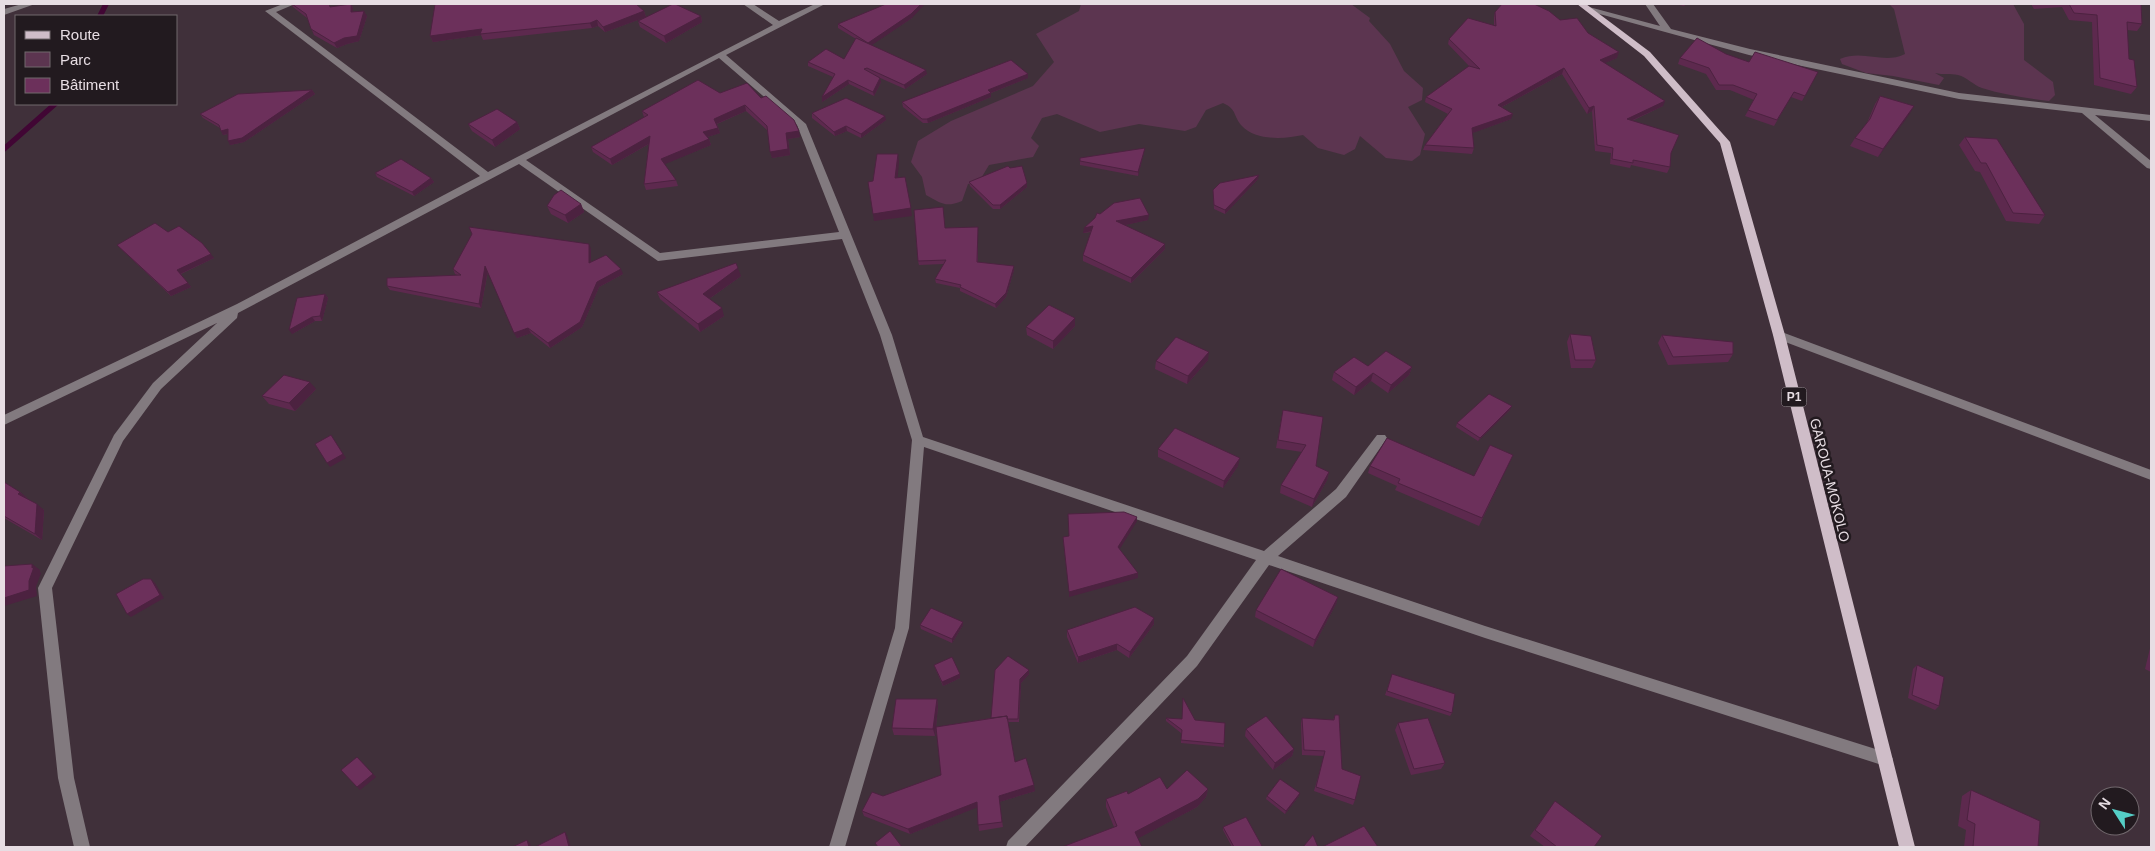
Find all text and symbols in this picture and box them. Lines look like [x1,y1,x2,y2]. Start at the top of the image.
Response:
legend [15,15,178,105]
text: Route [60,26,100,43]
text: Parc [60,51,91,68]
text: Bâtiment [60,76,120,93]
road number: P1 [1782,388,1806,407]
street label: GAROUA-MOKOLO [1807,417,1853,544]
north arrow [2090,786,2140,836]
text: N [2095,795,2114,812]

